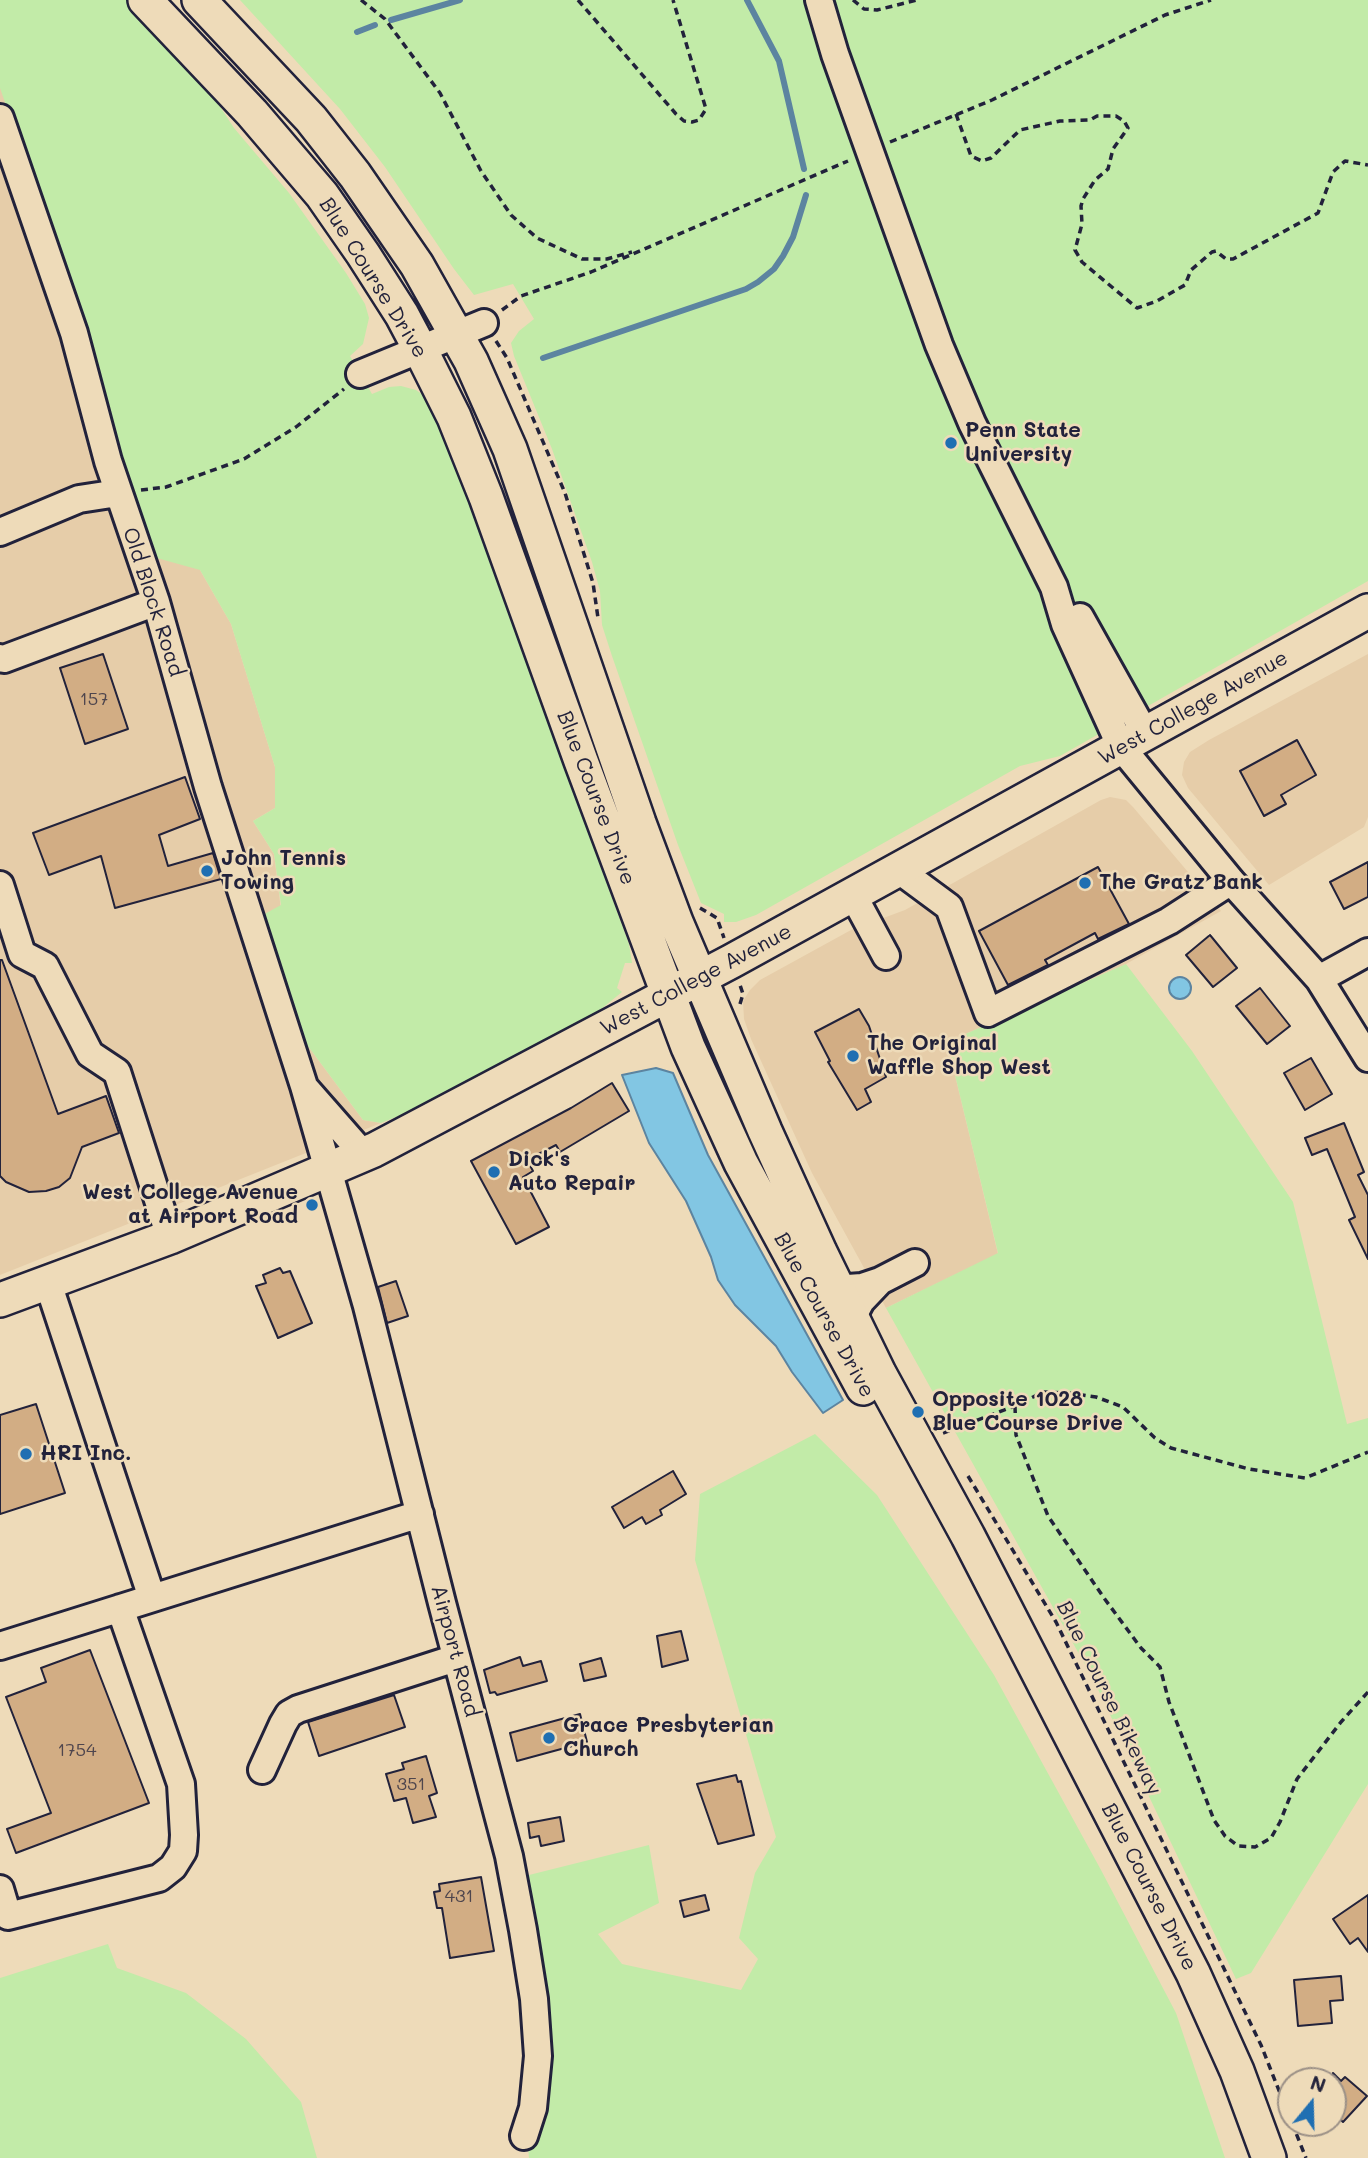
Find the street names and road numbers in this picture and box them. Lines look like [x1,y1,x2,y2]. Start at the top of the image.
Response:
street label: Blue Course Drive [313,193,433,363]
street label: Old Block Road [117,524,189,680]
street label: West College Avenue [1094,645,1292,771]
street label: Blue Course Drive [551,707,641,889]
street label: West College Avenue [596,919,796,1041]
street label: Blue Course Drive [768,1228,880,1402]
street label: Airport Road [425,1582,485,1720]
street label: Blue Course Bikeway [1051,1597,1167,1799]
street label: Blue Course Drive [1096,1799,1202,1975]

